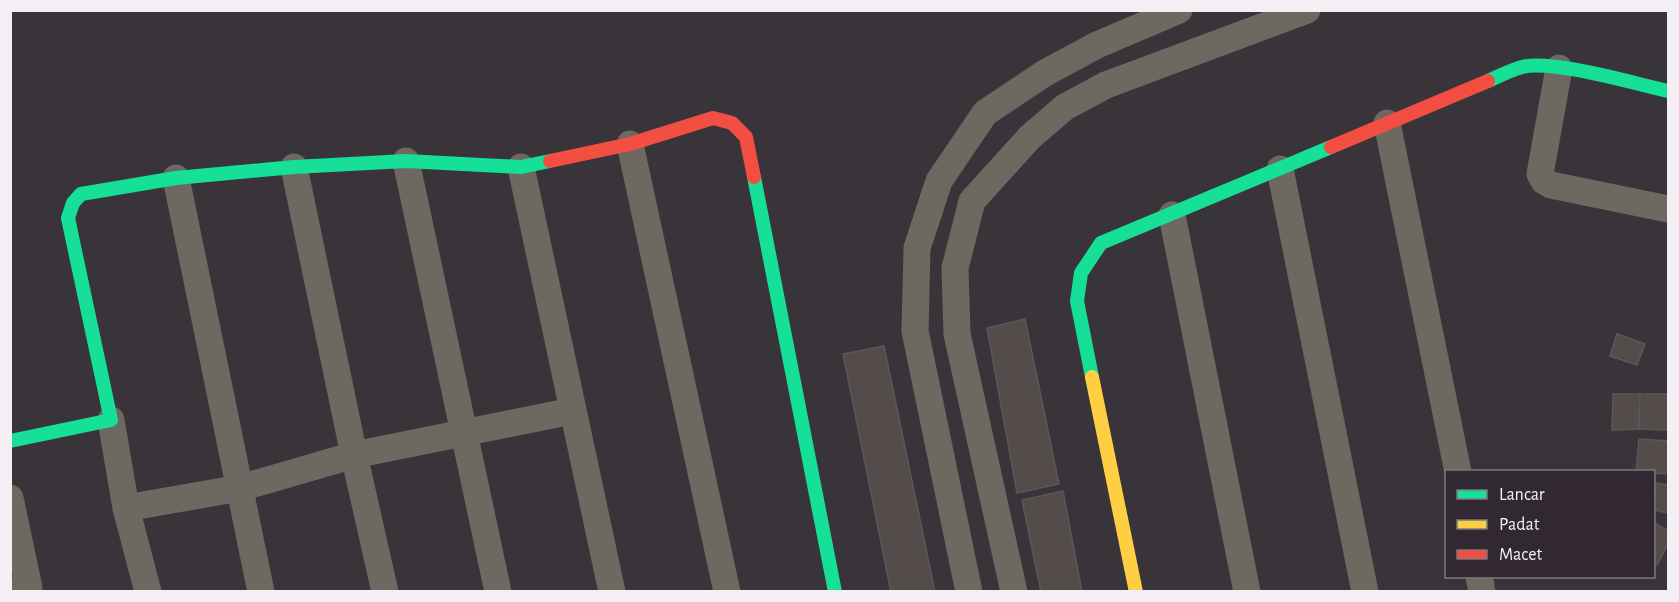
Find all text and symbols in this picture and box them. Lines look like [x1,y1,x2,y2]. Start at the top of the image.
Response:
legend [1445,470,1655,578]
text: Lancar [1499,486,1545,504]
text: Padat [1499,516,1540,534]
text: Macet [1499,546,1543,564]

